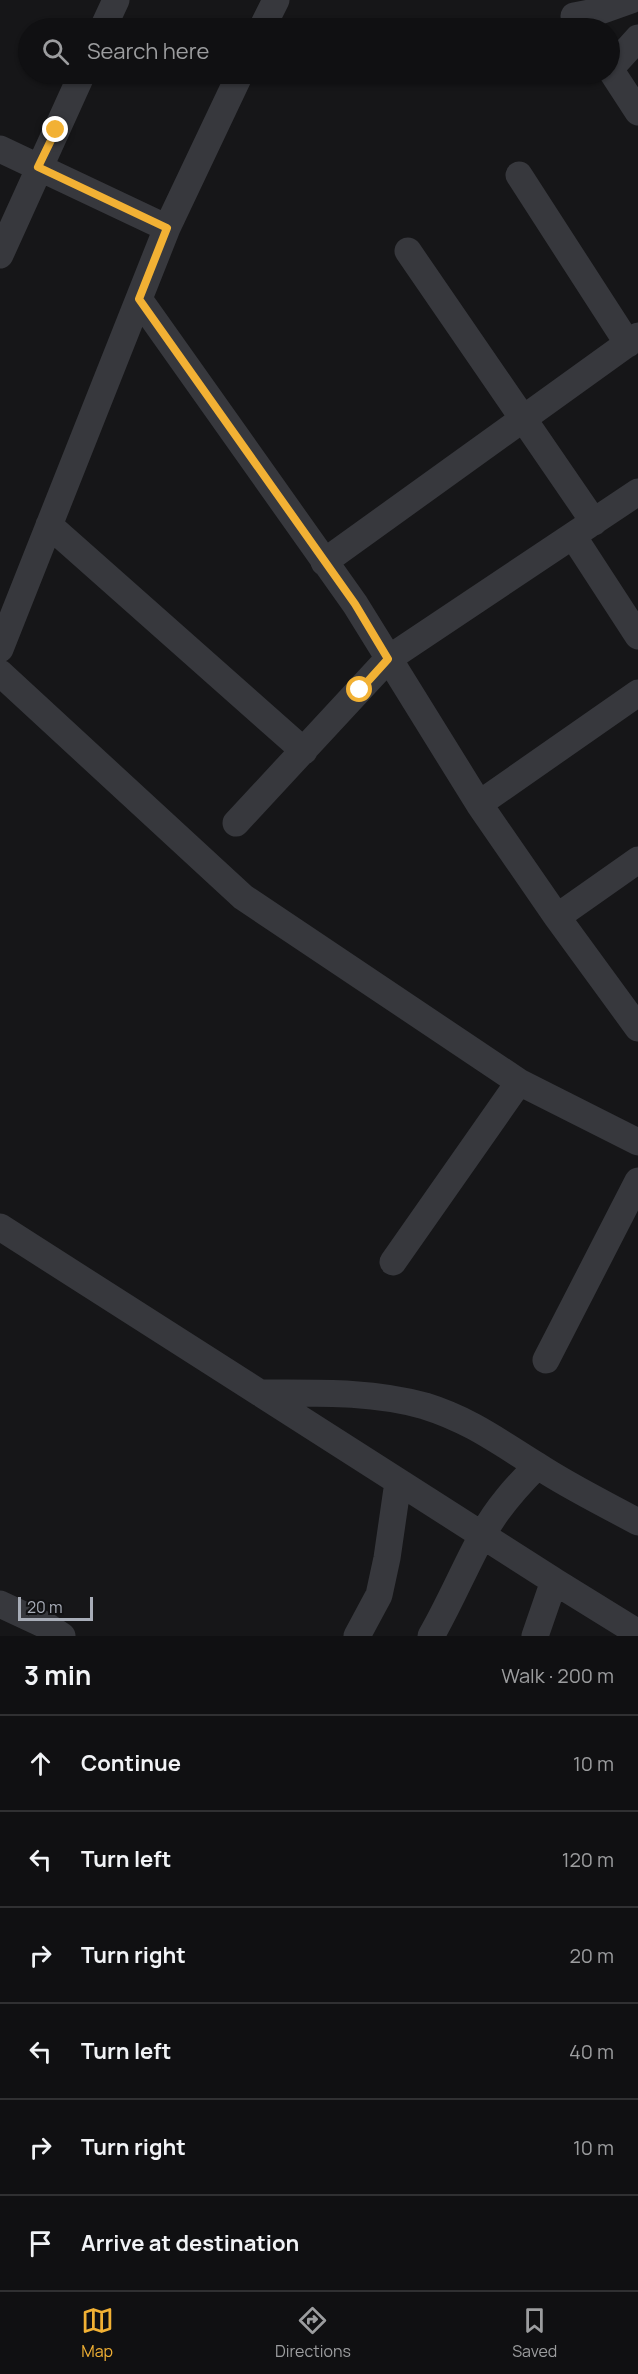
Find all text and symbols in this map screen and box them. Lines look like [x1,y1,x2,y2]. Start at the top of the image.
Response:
search box [18,18,620,84]
icon: search [39,35,72,68]
text: Search here [87,36,209,66]
route end [42,116,68,142]
route start [346,676,372,702]
scale bar [18,1594,93,1622]
text: 20 m [27,1596,63,1618]
text: 3 min [24,1657,91,1693]
text: Walk · 200 m [501,1662,614,1689]
icon: ahead [24,1747,57,1780]
text: Continue [81,1748,181,1778]
text: 10 m [573,1750,614,1777]
icon: left [24,1843,57,1876]
text: Turn left [81,1844,171,1874]
text: 120 m [562,1846,614,1873]
icon: right [24,1939,57,1972]
text: Turn right [81,1940,186,1970]
text: 20 m [569,1942,614,1969]
icon: left [24,2035,57,2068]
text: Turn left [81,2036,171,2066]
text: 40 m [569,2038,614,2065]
icon: right [24,2131,57,2164]
text: Turn right [81,2132,186,2162]
text: 10 m [573,2134,614,2161]
icon: arrive [24,2227,57,2260]
text: Arrive at destination [81,2228,299,2258]
tab: Map [81,2304,114,2362]
tab: Directions [275,2304,351,2362]
tab: Saved [512,2304,557,2362]

